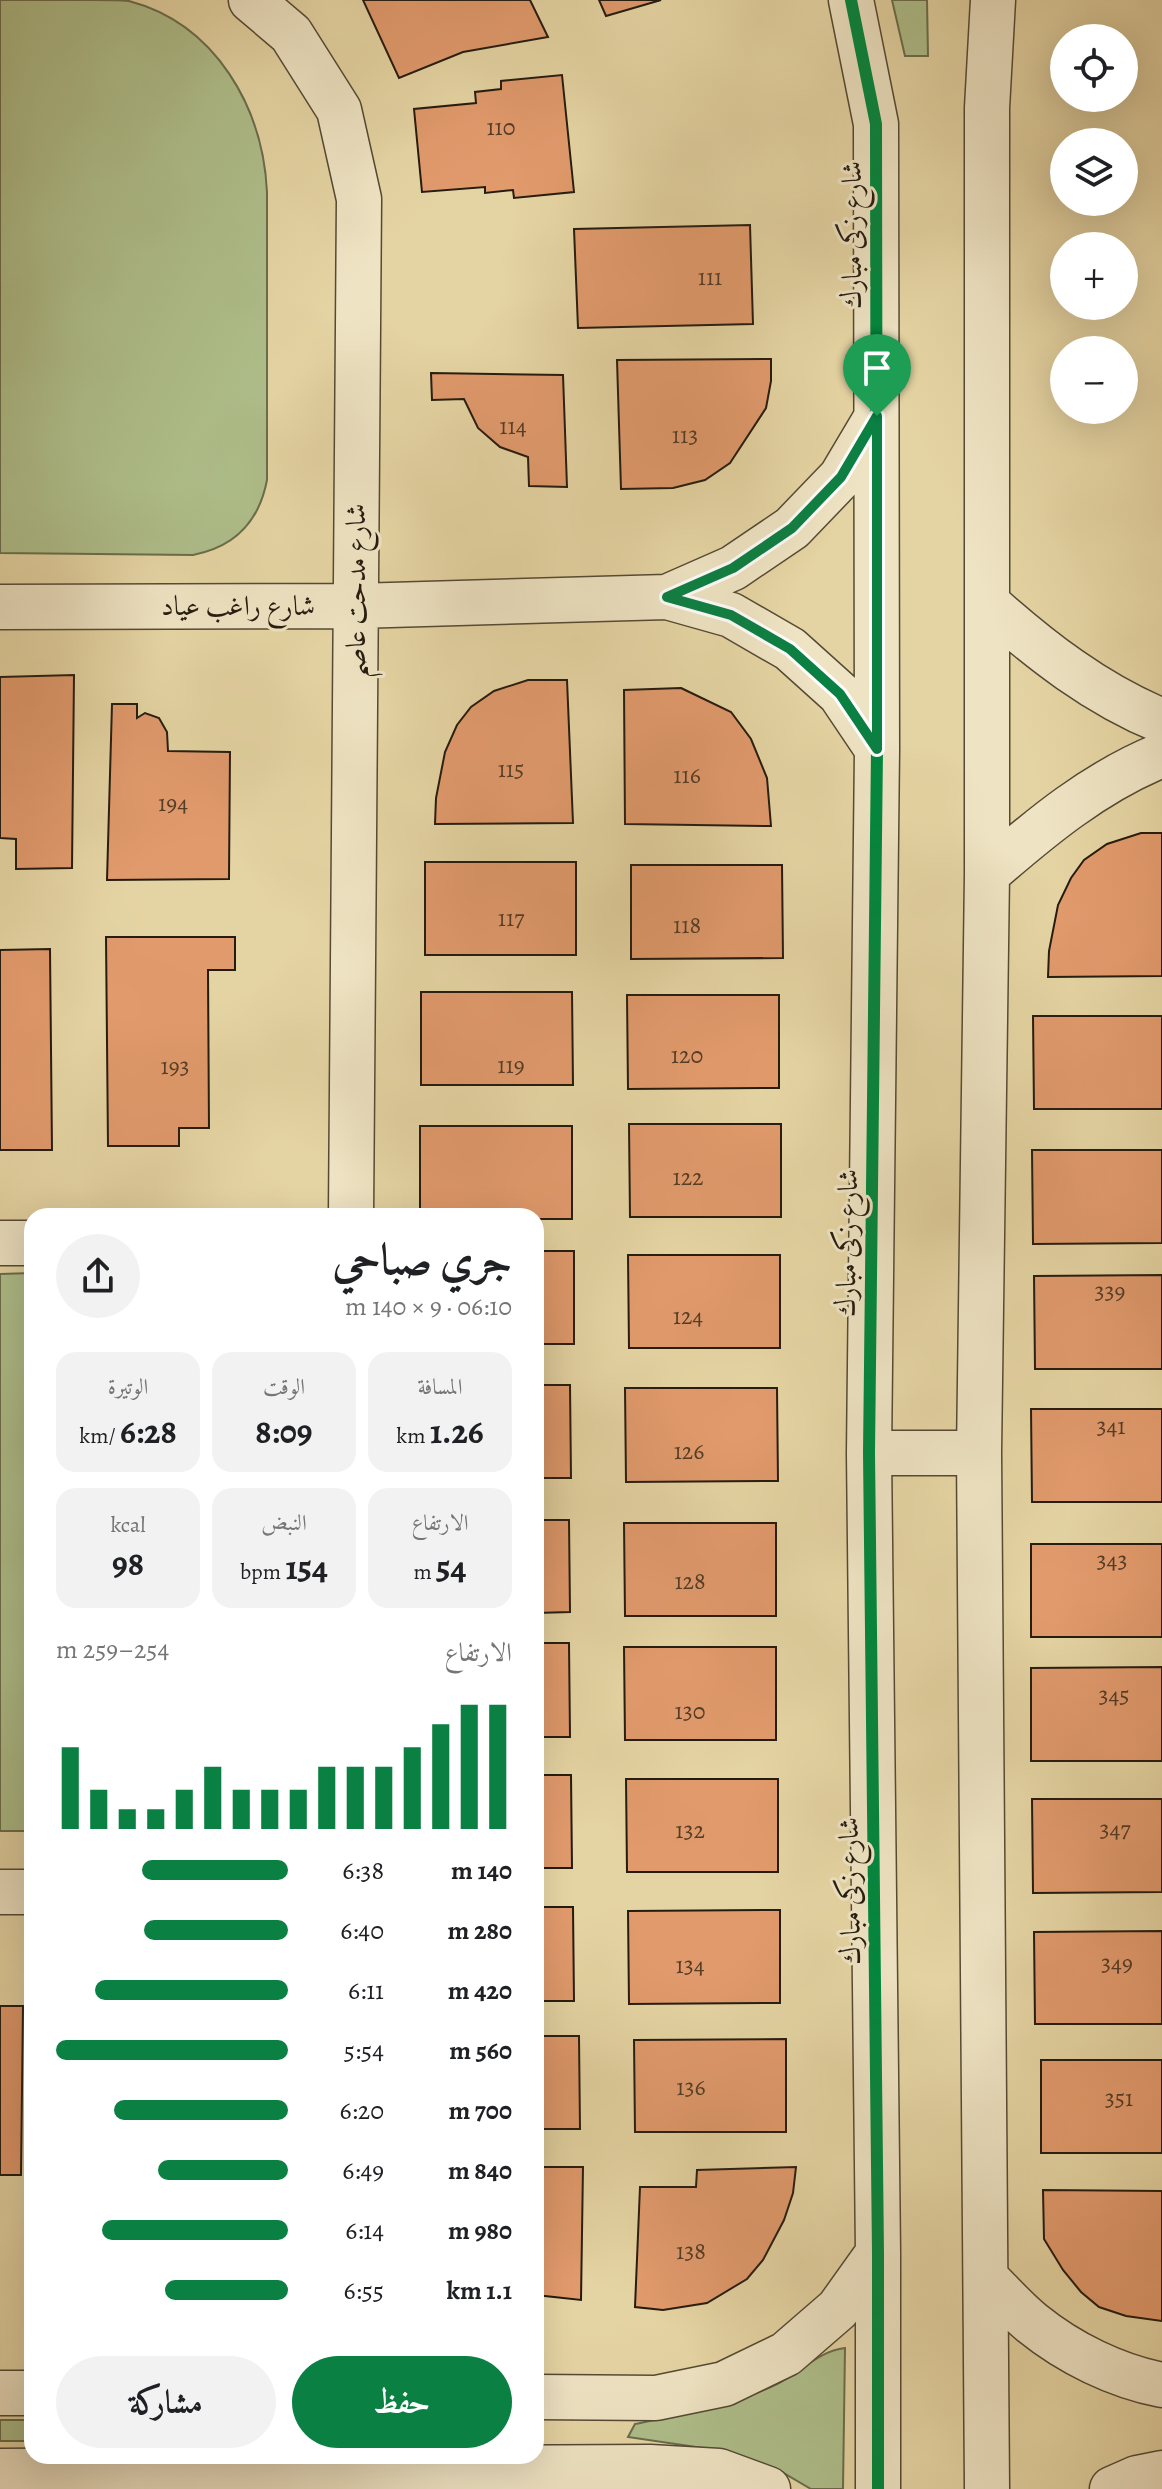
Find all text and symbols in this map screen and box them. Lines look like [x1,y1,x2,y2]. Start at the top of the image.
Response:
map controls [1050,24,1138,424]
button: locate [1050,24,1138,112]
house number: 110 [486,111,516,143]
button: layers [1050,128,1138,216]
street label: شارع زكى مبارك [833,161,875,309]
button: + [1050,232,1138,320]
house number: 111 [698,261,722,293]
pin [843,334,911,416]
button: − [1050,336,1138,424]
icon: arrive [855,346,899,390]
house number: 114 [499,410,527,442]
house number: 113 [672,419,698,451]
street label: شارع مدحت عاصم [337,504,383,678]
street label: شارع راغب عياد [161,587,315,629]
house number: 115 [498,753,524,785]
house number: 116 [673,759,701,791]
house number: 194 [158,787,188,819]
house number: 117 [498,902,525,934]
house number: 118 [673,909,701,941]
house number: 120 [671,1039,703,1071]
house number: 119 [497,1049,525,1081]
house number: 193 [160,1050,190,1082]
house number: 122 [672,1161,704,1193]
street label: شارع زكى مبارك [827,1169,871,1317]
text: جري صباحي [333,1229,512,1289]
button: share [56,1234,140,1318]
house number: 339 [1095,1275,1125,1307]
text: 06:10 · 9 × 140 m [345,1289,512,1324]
house number: 124 [673,1300,703,1332]
text: الوتيرة [108,1372,148,1402]
text: الوقت [263,1372,305,1402]
text: المسافة [418,1372,462,1402]
text: 6:28 [120,1408,177,1455]
text: 8:09 [255,1408,313,1455]
text: 1.26 [430,1408,484,1455]
house number: 341 [1096,1410,1126,1442]
text: /km [79,1421,120,1451]
text: km [396,1421,430,1451]
house number: 126 [674,1435,704,1467]
text: النبض [261,1508,307,1538]
text: الارتفاع [411,1508,469,1538]
text: kcal [110,1510,146,1540]
text: 98 [112,1540,144,1587]
text: 154 [285,1544,328,1591]
text: 54 [436,1544,467,1591]
house number: 343 [1097,1544,1127,1576]
text: bpm [240,1557,285,1587]
text: m [413,1557,436,1587]
house number: 128 [674,1565,706,1597]
text: 254–259 m [56,1632,169,1667]
text: الارتفاع [445,1635,512,1670]
house number: 345 [1098,1679,1130,1711]
house number: 130 [675,1695,705,1727]
house number: 347 [1100,1813,1131,1845]
house number: 132 [675,1814,705,1846]
street label: شارع زكى مبارك [830,1817,874,1965]
text: 6:38 [342,1853,384,1888]
text: 140 m [451,1853,512,1888]
text: 6:40 [340,1913,384,1948]
text: 280 m [448,1913,512,1948]
house number: 349 [1101,1947,1133,1979]
house number: 134 [675,1949,705,1981]
text: 6:11 [348,1973,384,2008]
text: 420 m [448,1973,512,2008]
text: 5:54 [344,2033,384,2068]
text: 560 m [449,2033,512,2068]
house number: 136 [676,2071,706,2103]
house number: 351 [1105,2082,1133,2114]
text: 6:20 [340,2093,384,2128]
text: 700 m [448,2093,512,2128]
text: 6:49 [342,2153,384,2188]
text: 840 m [448,2153,512,2188]
text: 6:14 [345,2213,384,2248]
text: 980 m [448,2213,512,2248]
house number: 138 [676,2235,706,2267]
text: 6:55 [343,2273,384,2308]
text: 1.1 km [446,2273,512,2308]
button: مشاركة [56,2356,276,2448]
button: حفظ [292,2356,512,2448]

